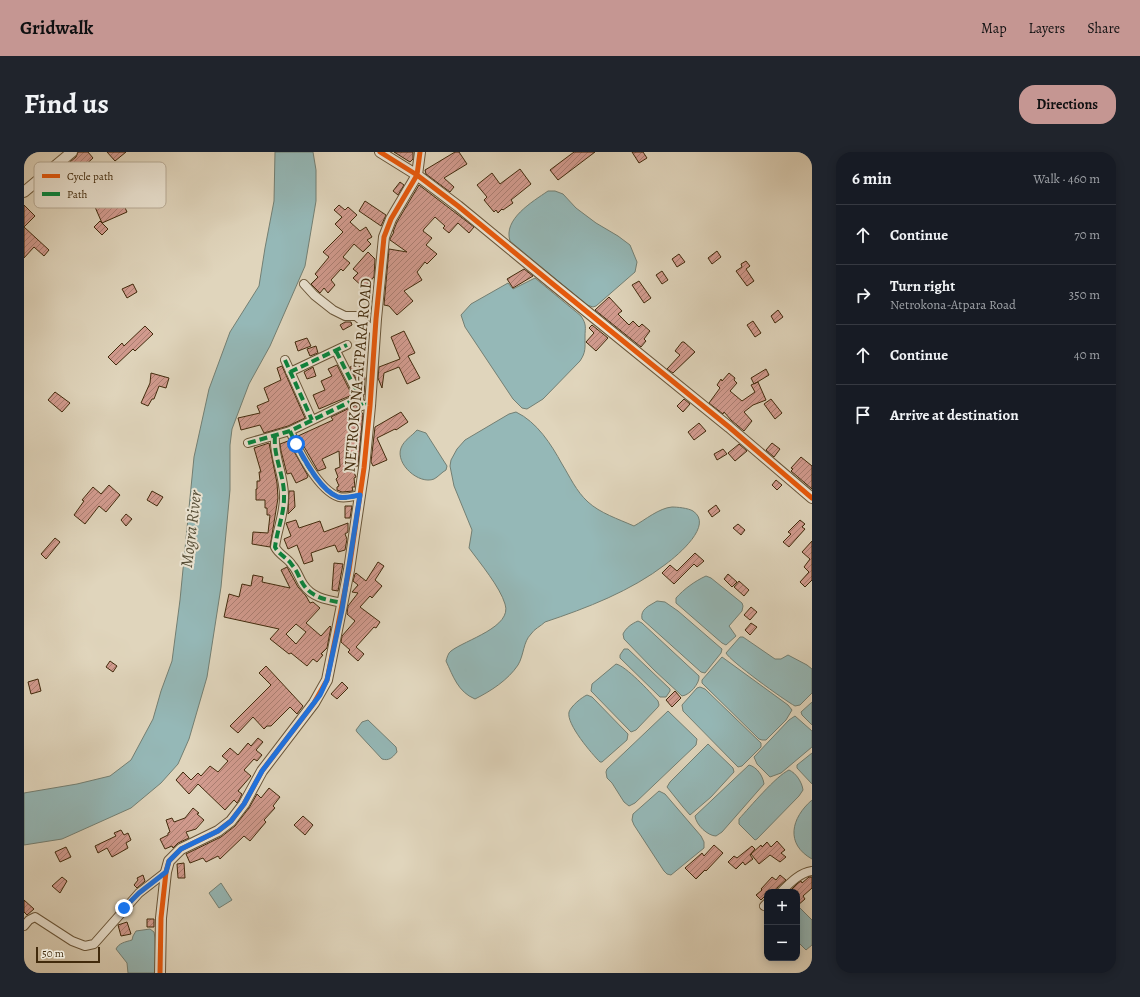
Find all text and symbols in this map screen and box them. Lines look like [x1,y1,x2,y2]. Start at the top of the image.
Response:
text: Gridwalk [20,15,93,41]
text: Map [981,19,1007,38]
text: Layers [1029,19,1065,38]
text: Share [1087,19,1120,38]
text: Find us [24,85,109,123]
button: Directions [1019,85,1116,124]
legend [34,162,166,208]
text: 6 min [852,167,892,190]
text: Cycle path [67,169,114,184]
text: Walk · 460 m [1033,170,1100,187]
text: Path [67,187,88,202]
icon: ahead [852,224,874,246]
text: Continue [890,225,948,245]
text: 70 m [1074,226,1100,243]
text: Turn right [890,276,955,296]
street label: NETROKONA-ATPARA ROAD [339,277,377,473]
icon: right [852,284,874,306]
text: 350 m [1069,286,1100,303]
text: Netrokona-Atpara Road [890,296,1016,313]
icon: ahead [852,344,874,366]
text: Continue [890,345,948,365]
text: 40 m [1074,346,1100,363]
icon: arrive [852,404,874,426]
text: Arrive at destination [890,405,1019,425]
route start [287,435,305,453]
water label: Mogra River [175,488,207,569]
map controls [764,889,800,961]
button: + [764,889,800,925]
route end [115,899,133,917]
button: − [764,925,800,961]
scale bar [36,945,100,964]
text: 50 m [42,946,64,961]

